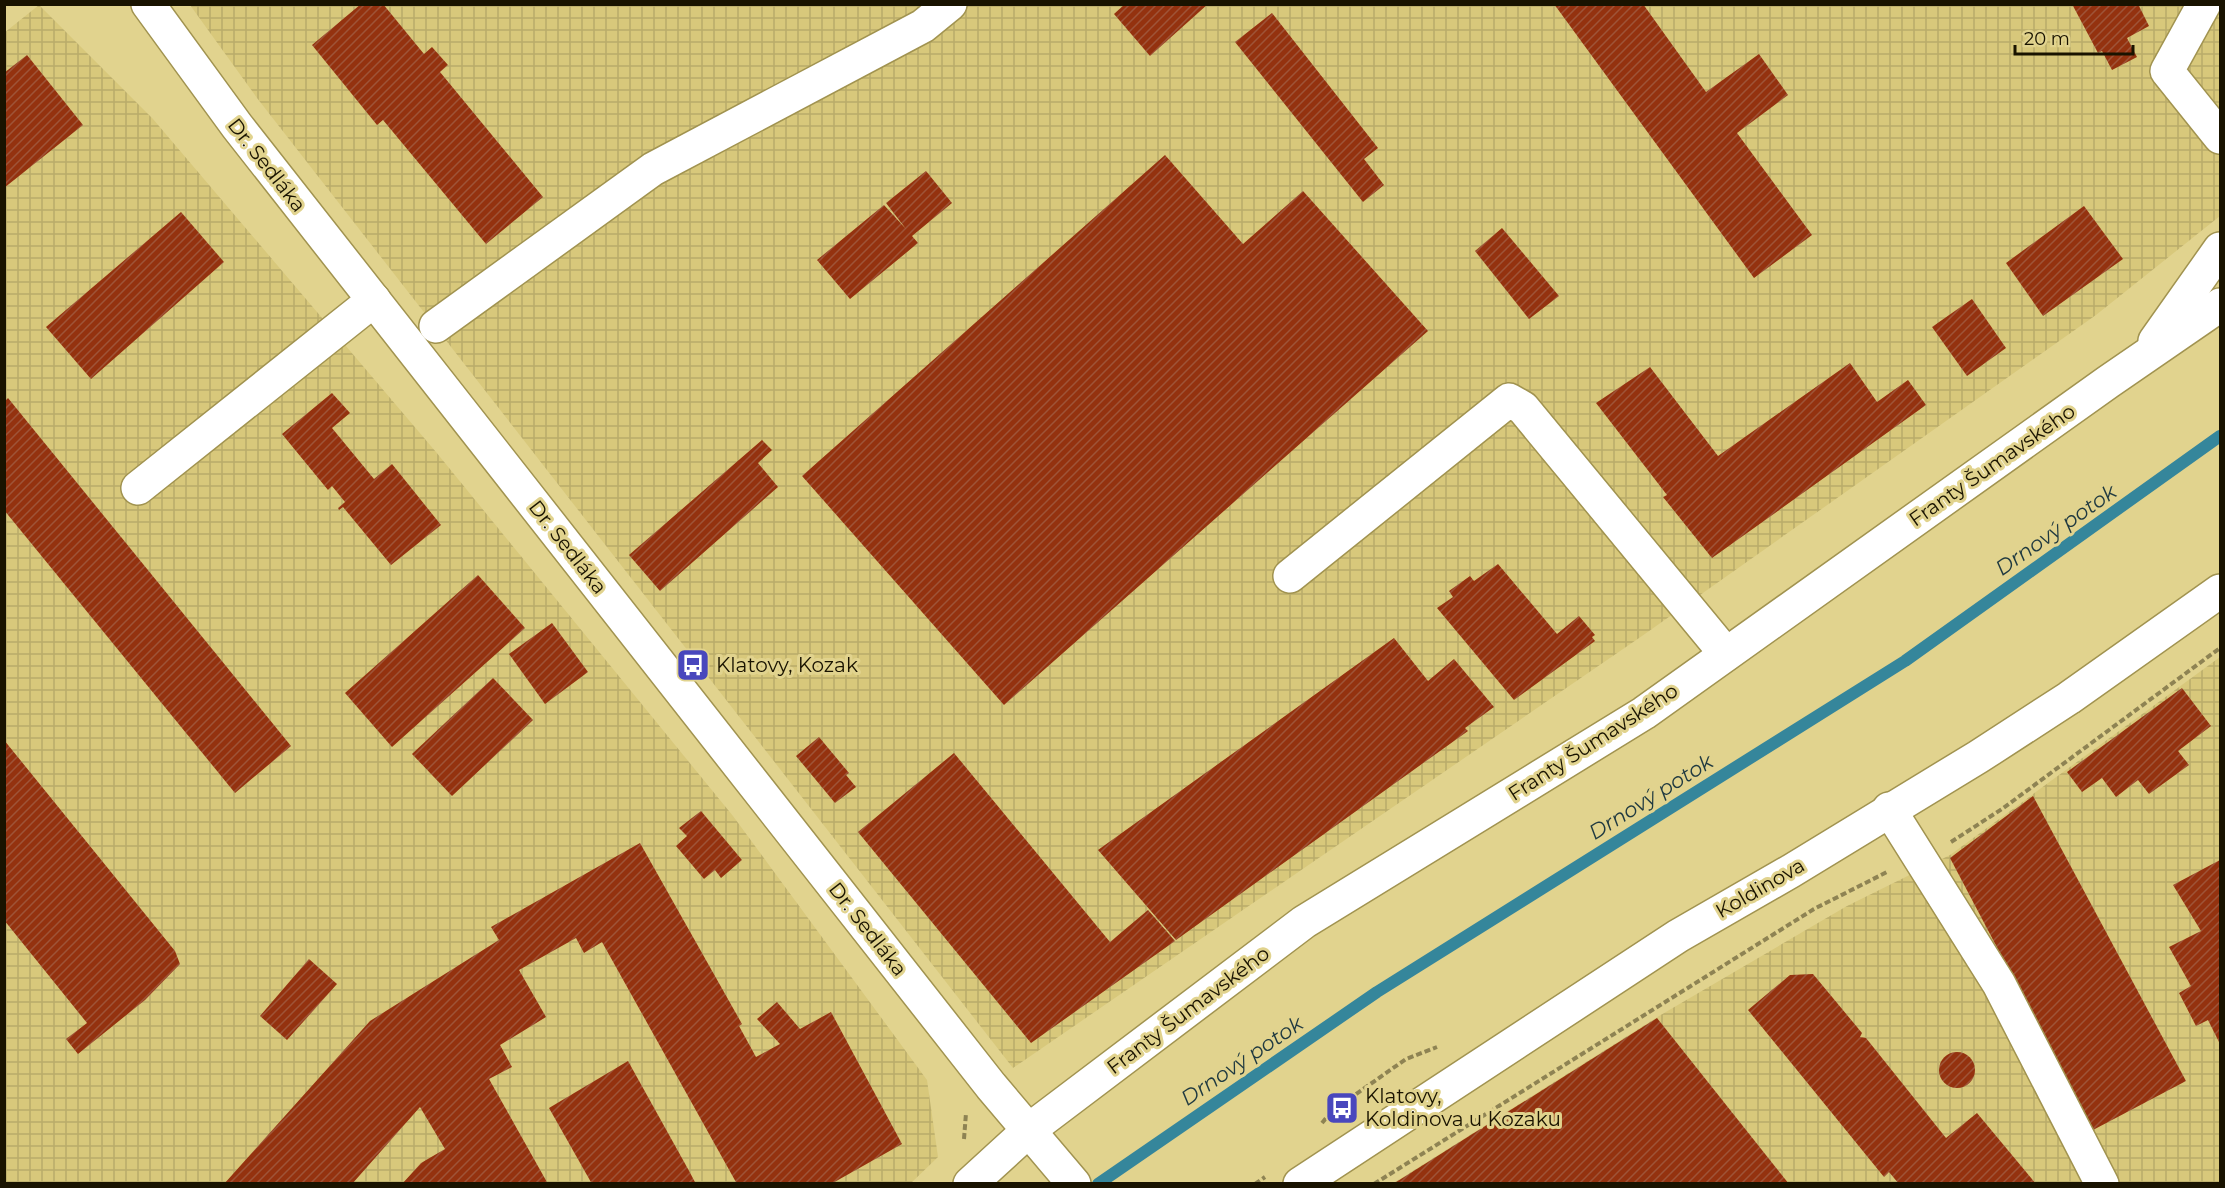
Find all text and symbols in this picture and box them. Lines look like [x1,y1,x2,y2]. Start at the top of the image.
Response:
scale bar [2015,18,2134,56]
text: 20 m [2024,28,2070,50]
street label: Dr. Sedláka [223,113,311,217]
street label: Franty Šumavského [1904,399,2080,531]
water label: Drnový potok [1990,478,2122,581]
street label: Dr. Sedláka [524,495,612,599]
bus stop icon: Klatovy, Kozak [675,647,711,683]
place label: Klatovy, Kozak [716,653,858,677]
street label: Franty Šumavského [1504,678,1682,806]
water label: Drnový potok [1584,748,1719,845]
street label: Koldinova [1711,853,1809,923]
street label: Dr. Sedláka [824,877,912,981]
street label: Franty Šumavského [1102,941,1274,1079]
water label: Drnový potok [1176,1010,1309,1111]
place label: Klatovy, Koldinova u Kozaku [1365,1084,1561,1131]
bus stop icon: Klatovy, Koldinova u Kozaku [1324,1090,1360,1126]

